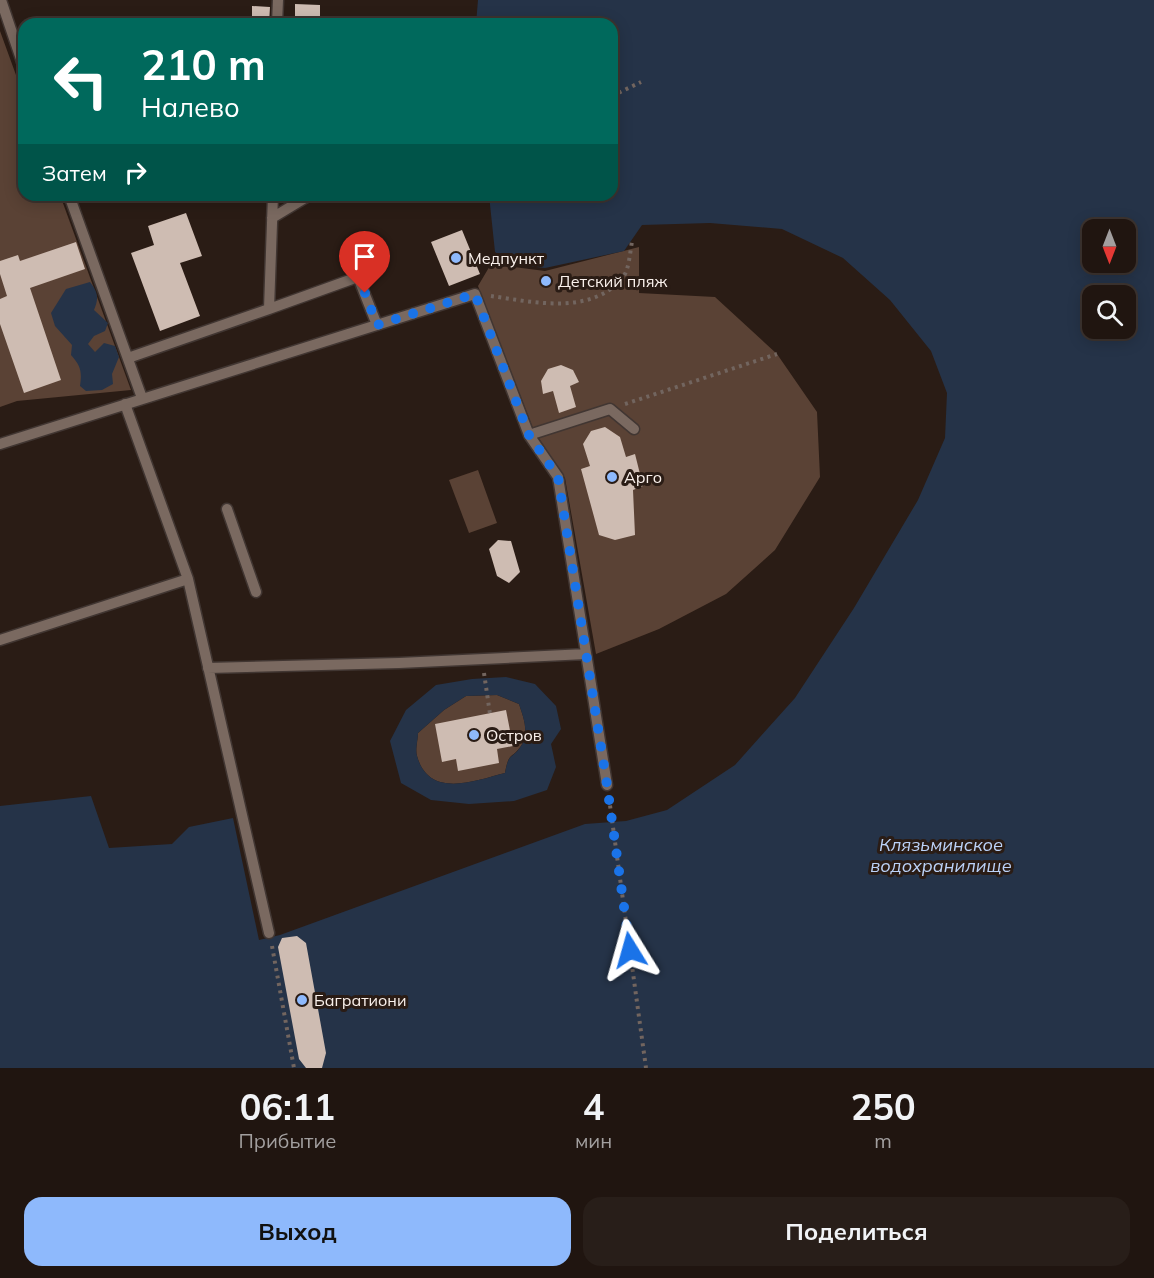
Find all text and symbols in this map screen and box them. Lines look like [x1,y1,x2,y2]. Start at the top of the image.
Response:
text: 210 m [141,38,266,91]
icon: left [42,42,120,120]
text: Налево [141,90,240,124]
icon: right [119,156,152,189]
text: Затем [42,159,107,187]
north arrow [1082,219,1136,273]
map controls [1082,219,1136,339]
pin [339,231,390,293]
icon: arrive [348,240,381,273]
place label: Медпункт [468,248,545,268]
marker: Медпункт [449,251,463,265]
place label: Детский пляж [558,271,668,291]
marker: Детский пляж [539,274,553,288]
button: search [1082,285,1136,339]
place label: Арго [624,467,662,487]
marker: Арго [605,470,619,484]
place label: Остров [486,725,542,745]
marker: Остров [467,728,481,742]
water label: Клязьминское водохранилище [870,833,1012,877]
position arrow [598,918,662,982]
place label: Багратиони [314,990,406,1010]
marker: Багратиони [295,993,309,1007]
text: 06:11 [240,1084,335,1129]
text: 4 [583,1084,604,1129]
text: 250 [851,1084,916,1129]
text: Прибытие [238,1128,336,1153]
text: мин [575,1128,612,1153]
text: m [874,1128,892,1153]
button: Выход [24,1197,571,1266]
button: Поделиться [583,1197,1130,1266]

